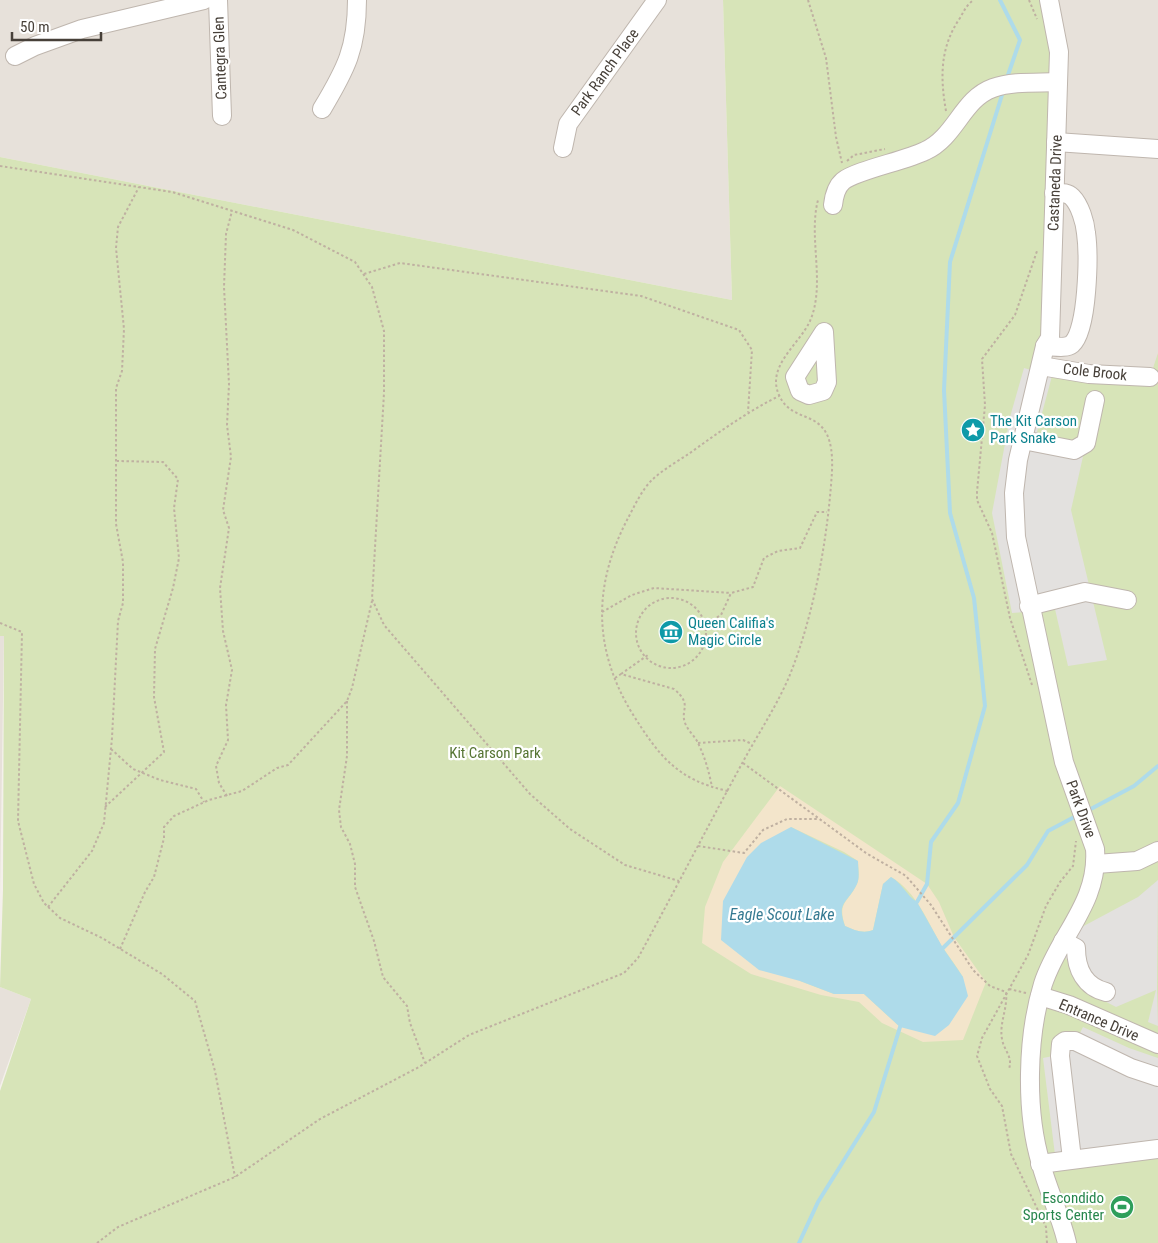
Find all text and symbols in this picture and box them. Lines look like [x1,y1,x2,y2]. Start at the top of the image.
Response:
scale bar [12,10,101,42]
street label: Cantegra Glen [210,16,230,100]
text: 50 m [20,18,50,36]
street label: Park Ranch Place [567,25,643,119]
street label: Castaneda Drive [1044,134,1066,232]
street label: Cole Brook [1062,360,1128,384]
place label: The Kit Carson Park Snake [990,412,1077,447]
place icon: The Kit Carson Park Snake [960,417,986,443]
place label: Queen Califia's Magic Circle [688,614,775,649]
museum icon: Queen Califia's Magic Circle [658,619,684,645]
park label: Kit Carson Park [449,744,541,762]
street label: Park Drive [1062,778,1100,840]
water label: Eagle Scout Lake [730,905,834,924]
street label: Entrance Drive [1056,995,1142,1045]
place label: Escondido Sports Center [1023,1189,1104,1224]
sports icon: Escondido Sports Center [1109,1194,1135,1220]

